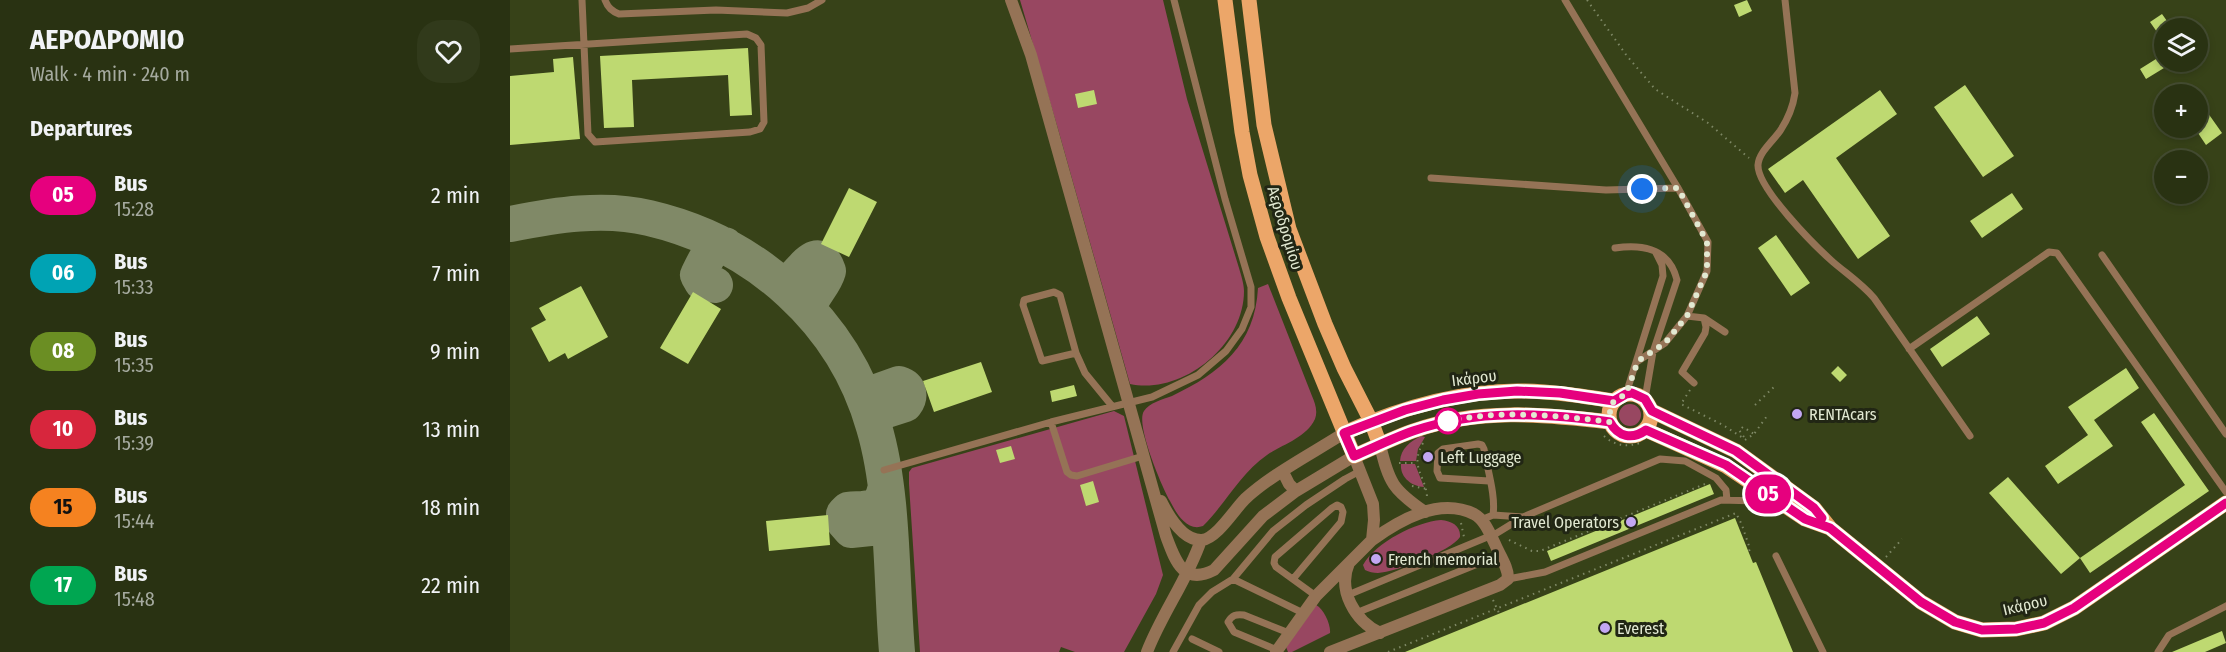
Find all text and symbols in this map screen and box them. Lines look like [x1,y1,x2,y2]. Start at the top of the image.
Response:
map controls [2154,18,2208,204]
button: layers [2154,18,2208,72]
button: heart [417,20,480,83]
text: ΑΕΡΟΔΡΟΜΙΟ [30,23,184,56]
text: Walk · 4 min · 240 m [30,62,190,86]
button: + [2154,84,2208,138]
text: Departures [30,115,132,142]
button: − [2154,150,2208,204]
text: Bus [114,170,147,197]
your location [1627,174,1657,204]
text: 05 [52,182,74,208]
text: 2 min [431,182,480,209]
street label: Αεροδρομίου [1263,184,1307,272]
text: 15:28 [114,197,154,221]
text: Bus [114,248,147,275]
text: 06 [52,260,74,286]
text: 7 min [432,260,480,287]
text: 15:33 [114,275,153,299]
text: Bus [114,326,147,353]
text: 08 [52,338,74,364]
text: 9 min [430,338,480,365]
text: 15:35 [114,353,154,377]
street label: Ικάρου [1450,366,1498,390]
text: Bus [114,404,147,431]
place label: RENTAcars [1809,405,1877,424]
marker: RENTAcars [1790,407,1804,421]
unlabelled marker [1435,408,1461,434]
text: 10 [53,416,73,442]
text: 13 min [422,416,480,443]
text: 15:39 [114,431,154,455]
place label: Left Luggage [1440,448,1521,467]
marker: Left Luggage [1421,450,1435,464]
line badge: 05 [1741,474,1795,514]
text: 05 [1757,481,1779,507]
text: Bus [114,482,147,509]
text: 15 [53,494,73,520]
text: 18 min [421,494,480,521]
text: 15:44 [114,509,154,533]
place label: Travel Operators [1511,513,1619,532]
marker: Travel Operators [1624,515,1638,529]
place label: French memorial [1388,550,1497,569]
marker: French memorial [1369,552,1383,566]
text: Bus [114,560,147,587]
text: 17 [54,572,72,598]
text: 22 min [421,572,480,599]
text: 15:48 [114,587,155,611]
street label: Ικάρου [2001,591,2049,619]
place label: Everest [1617,619,1665,638]
marker: Everest [1598,621,1612,635]

